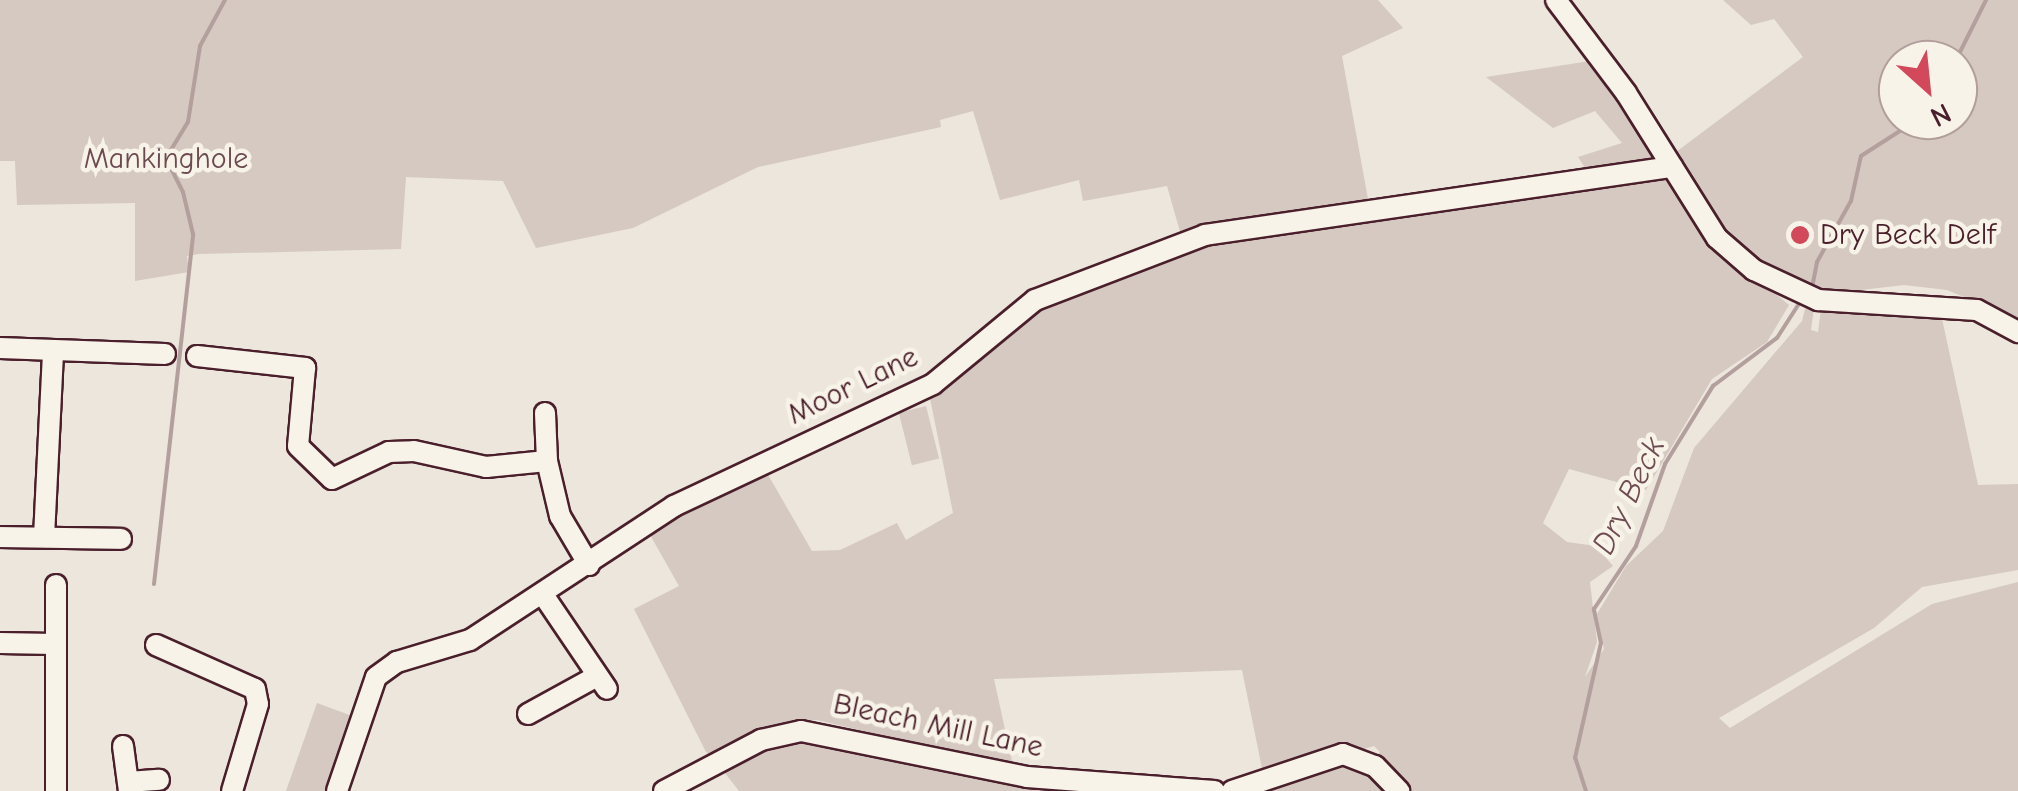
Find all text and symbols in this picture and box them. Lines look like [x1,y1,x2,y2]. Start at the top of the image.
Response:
north arrow [1878,40,1978,140]
text: N [1925,97,1956,133]
park label: Mankinghole [84,141,248,177]
place label: Dry Beck Delf [1820,217,1996,253]
marker: Dry Beck Delf [1789,224,1811,246]
street label: Moor Lane [782,339,924,433]
water label: Dry Beck [1584,432,1674,560]
street label: Bleach Mill Lane [830,686,1046,766]

